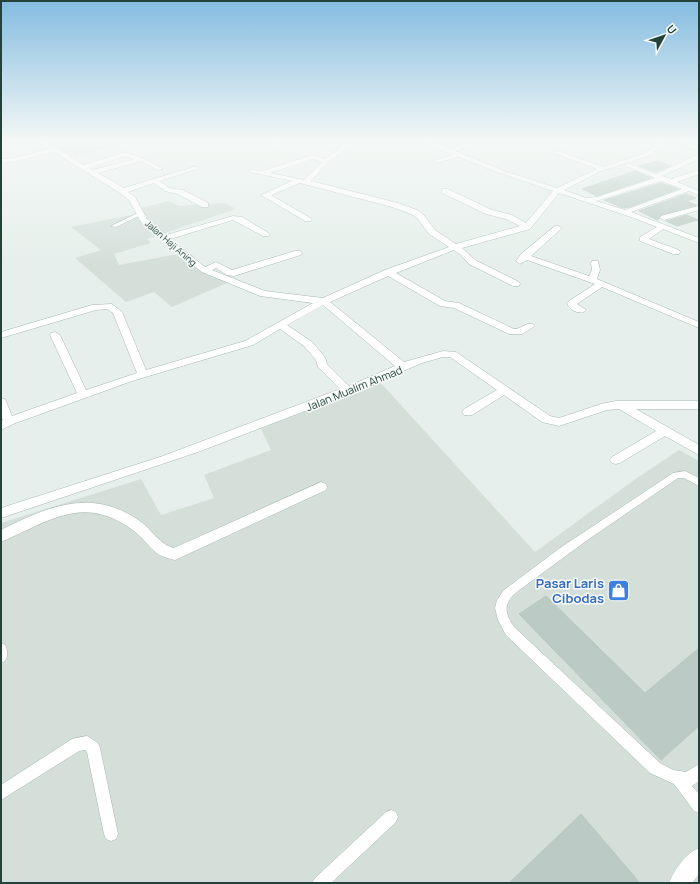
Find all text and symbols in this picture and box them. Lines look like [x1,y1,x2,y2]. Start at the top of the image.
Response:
north arrow [644,16,684,56]
text: U [664,21,680,37]
street label: Jalan Haji Aning [142,217,200,269]
street label: Jalan Mualim Ahmad [304,362,404,414]
place label: Pasar Laris Cibodas [536,574,604,607]
shop icon: Pasar Laris Cibodas [606,577,632,603]

